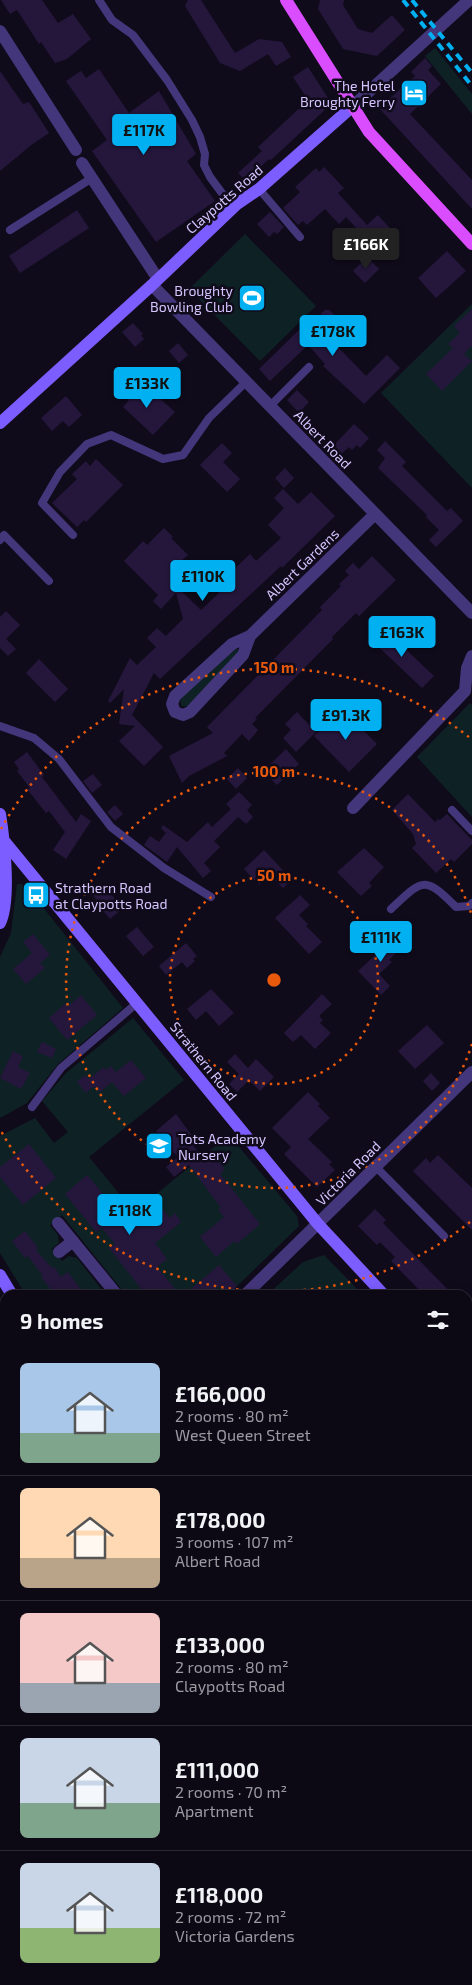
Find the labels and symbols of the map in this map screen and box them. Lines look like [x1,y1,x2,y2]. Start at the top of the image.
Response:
place label: The Hotel Broughty Ferry [300,77,396,110]
hotel icon: The Hotel Broughty Ferry [399,78,429,108]
pin: £117K [109,114,179,156]
street label: Claypotts Road [182,161,266,237]
pin: £166K [331,228,401,270]
place label: Broughty Bowling Club [150,282,234,315]
sports icon: Broughty Bowling Club [237,283,267,313]
pin: £178K [298,314,368,357]
pin: £133K [112,366,182,409]
street label: Albert Road [291,406,355,472]
street label: Albert Gardens [262,525,342,603]
pin: £110K [168,560,238,602]
pin: £163K [367,616,437,658]
text: 150 m [254,658,294,676]
pin: £91.3K [305,698,387,741]
text: 100 m [253,762,295,780]
text: 50 m [257,866,291,884]
place label: Strathern Road at Claypotts Road [55,879,168,912]
bus stop icon: Strathern Road at Claypotts Road [21,880,51,910]
pin: £111K [346,920,416,963]
centre of rings [265,971,283,989]
street label: Strathern Road [167,1018,241,1104]
place label: Tots Academy Nursery [178,1130,267,1163]
school or university icon: Tots Academy Nursery [144,1131,174,1161]
street label: Victoria Road [312,1137,384,1209]
pin: £118K [95,1194,165,1236]

